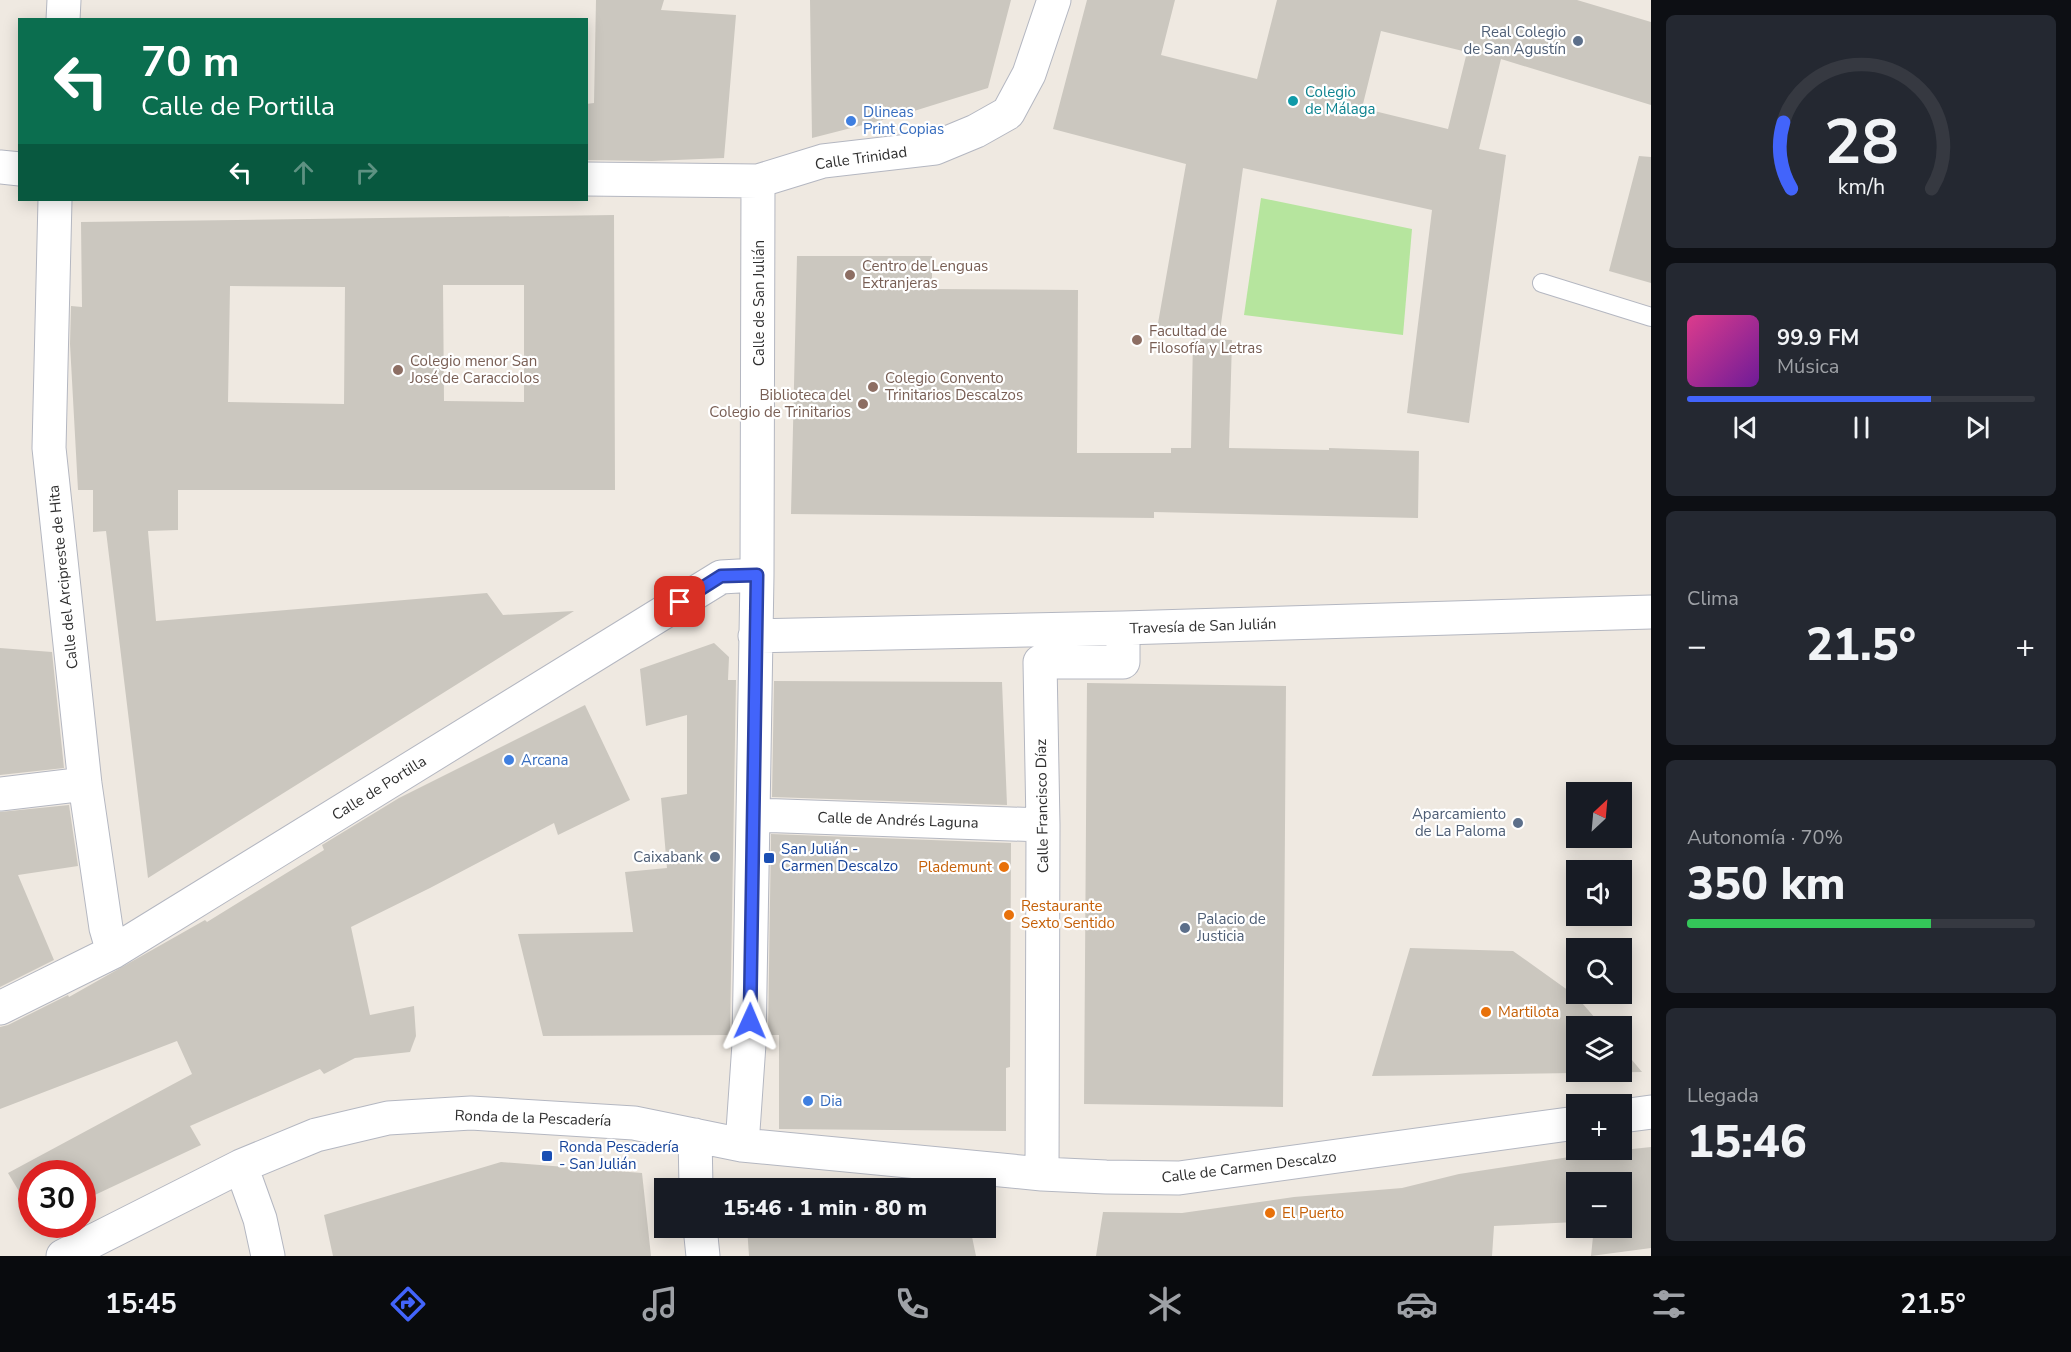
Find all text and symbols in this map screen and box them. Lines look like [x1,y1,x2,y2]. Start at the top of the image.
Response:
place label: Real Colegio de San Agustín [1463,22,1566,59]
text: 70 m [141,34,240,91]
marker: Real Colegio de San Agustín [1571,34,1585,48]
icon: left [42,42,120,120]
place label: Colegio de Málaga [1305,82,1376,119]
text: Calle de Portilla [141,88,335,125]
marker: Colegio de Málaga [1286,94,1300,108]
text: 28 [1824,100,1898,185]
place label: Dlineas Print Copias [863,102,944,139]
marker: Dlineas Print Copias [844,114,858,128]
street label: Calle Trinidad [814,142,908,174]
icon: left [224,156,257,189]
icon: ahead [287,156,320,189]
icon: right [350,156,383,189]
text: km/h [1837,172,1885,202]
street label: Calle de San Julián [749,240,769,366]
place label: Centro de Lenguas Extranjeras [862,256,988,293]
marker: Centro de Lenguas Extranjeras [843,268,857,282]
place label: Facultad de Filosofía y Letras [1149,321,1263,358]
text: 99.9 FM [1777,323,1859,353]
marker: Facultad de Filosofía y Letras [1130,333,1144,347]
place label: Colegio menor San José de Caracciolos [409,351,539,388]
text: Música [1777,353,1839,380]
marker: Colegio menor San José de Caracciolos [391,363,405,377]
place label: Colegio Convento Trinitarios Descalzos [885,368,1023,405]
marker: Colegio Convento Trinitarios Descalzos [866,380,880,394]
place label: Biblioteca del Colegio de Trinitarios [709,385,852,422]
marker: Biblioteca del Colegio de Trinitarios [856,397,870,411]
icon: previous [1729,411,1762,444]
icon: pause [1845,411,1878,444]
icon: next [1961,411,1994,444]
street label: Calle del Arcipreste de Hita [43,484,83,670]
pin [654,576,705,627]
icon: arrive [663,585,696,618]
text: Clima [1687,585,1739,612]
street label: Travesía de San Julián [1129,613,1277,639]
text: 21.5° [1806,615,1916,676]
text: − [1687,624,1707,669]
text: + [2015,624,2035,669]
street label: Calle Francisco Díaz [1031,739,1053,873]
place label: Arcana [521,750,569,770]
street label: Calle de Portilla [328,751,430,825]
marker: Arcana [502,753,516,767]
north arrow [1566,782,1632,848]
map controls [1566,782,1632,1238]
place label: Aparcamiento de La Paloma [1412,804,1506,841]
street label: Calle de Andrés Laguna [817,807,979,833]
marker: Aparcamiento de La Paloma [1511,816,1525,830]
text: Autonomía · 70% [1687,824,1843,851]
place label: San Julián - Carmen Descalzo [781,839,898,876]
place label: Caixabank [633,847,703,867]
marker: Caixabank [708,850,722,864]
marker: San Julián - Carmen Descalzo [762,851,776,865]
text: 350 km [1687,854,1846,915]
place label: Plademunt [918,857,993,877]
marker: Plademunt [997,860,1011,874]
button: sound [1566,860,1632,926]
place label: Restaurante Sexto Sentido [1021,896,1115,933]
marker: Restaurante Sexto Sentido [1002,908,1016,922]
place label: Palacio de Justicia [1196,909,1266,946]
marker: Palacio de Justicia [1178,921,1192,935]
button: search [1566,938,1632,1004]
position arrow [718,989,782,1053]
place label: Martilota [1498,1002,1559,1022]
marker: Martilota [1479,1005,1493,1019]
button: layers [1566,1016,1632,1082]
text: Llegada [1687,1082,1759,1109]
place label: Dia [820,1091,843,1111]
marker: Dia [801,1094,815,1108]
button: + [1566,1094,1632,1160]
street label: Ronda de la Pescadería [454,1105,612,1131]
text: 15:46 [1687,1112,1807,1173]
place label: Ronda Pescadería - San Julián [559,1137,679,1174]
street label: Calle de Carmen Descalzo [1160,1146,1338,1188]
marker: Ronda Pescadería - San Julián [540,1149,554,1163]
speed limit sign: 30 [18,1160,96,1238]
button: − [1566,1172,1632,1238]
text: 15:46 · 1 min · 80 m [723,1193,927,1223]
place label: El Puerto [1282,1203,1344,1223]
marker: El Puerto [1263,1206,1277,1220]
icon: directions [387,1283,429,1325]
icon: music [639,1283,681,1325]
icon: phone [891,1283,933,1325]
icon: climate [1144,1283,1186,1325]
icon: car [1396,1283,1438,1325]
icon: filters [1648,1283,1690,1325]
text: 15:45 [105,1286,177,1323]
text: 21.5° [1900,1286,1966,1323]

